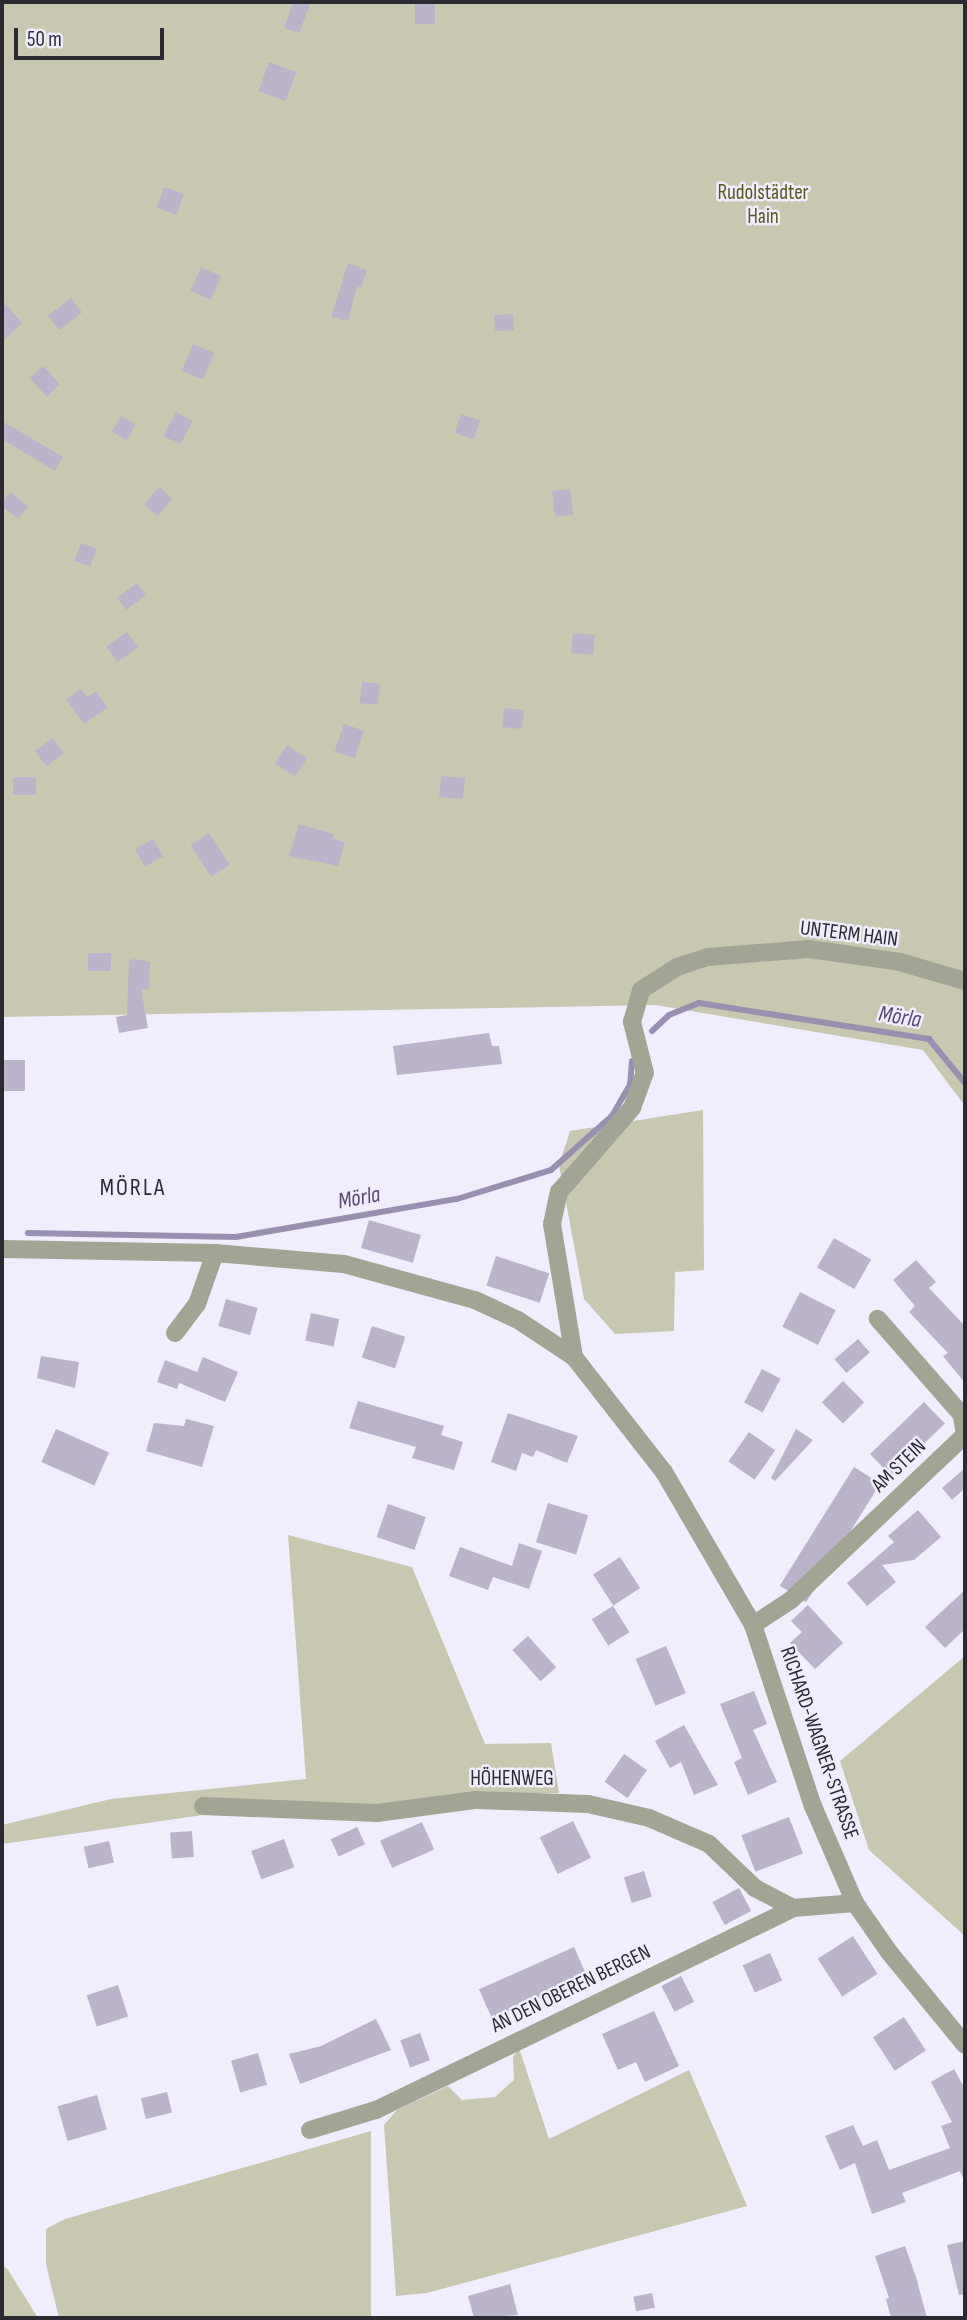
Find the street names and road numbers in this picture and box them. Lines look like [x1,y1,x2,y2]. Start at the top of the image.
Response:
street label: UNTERM HAIN [799,915,899,953]
street label: AM STEIN [867,1434,931,1498]
street label: RICHARD-WAGNER-STRASSE [774,1644,864,1842]
street label: HÖHENWEG [470,1766,554,1792]
street label: AN DEN OBEREN BERGEN [487,1939,655,2039]

